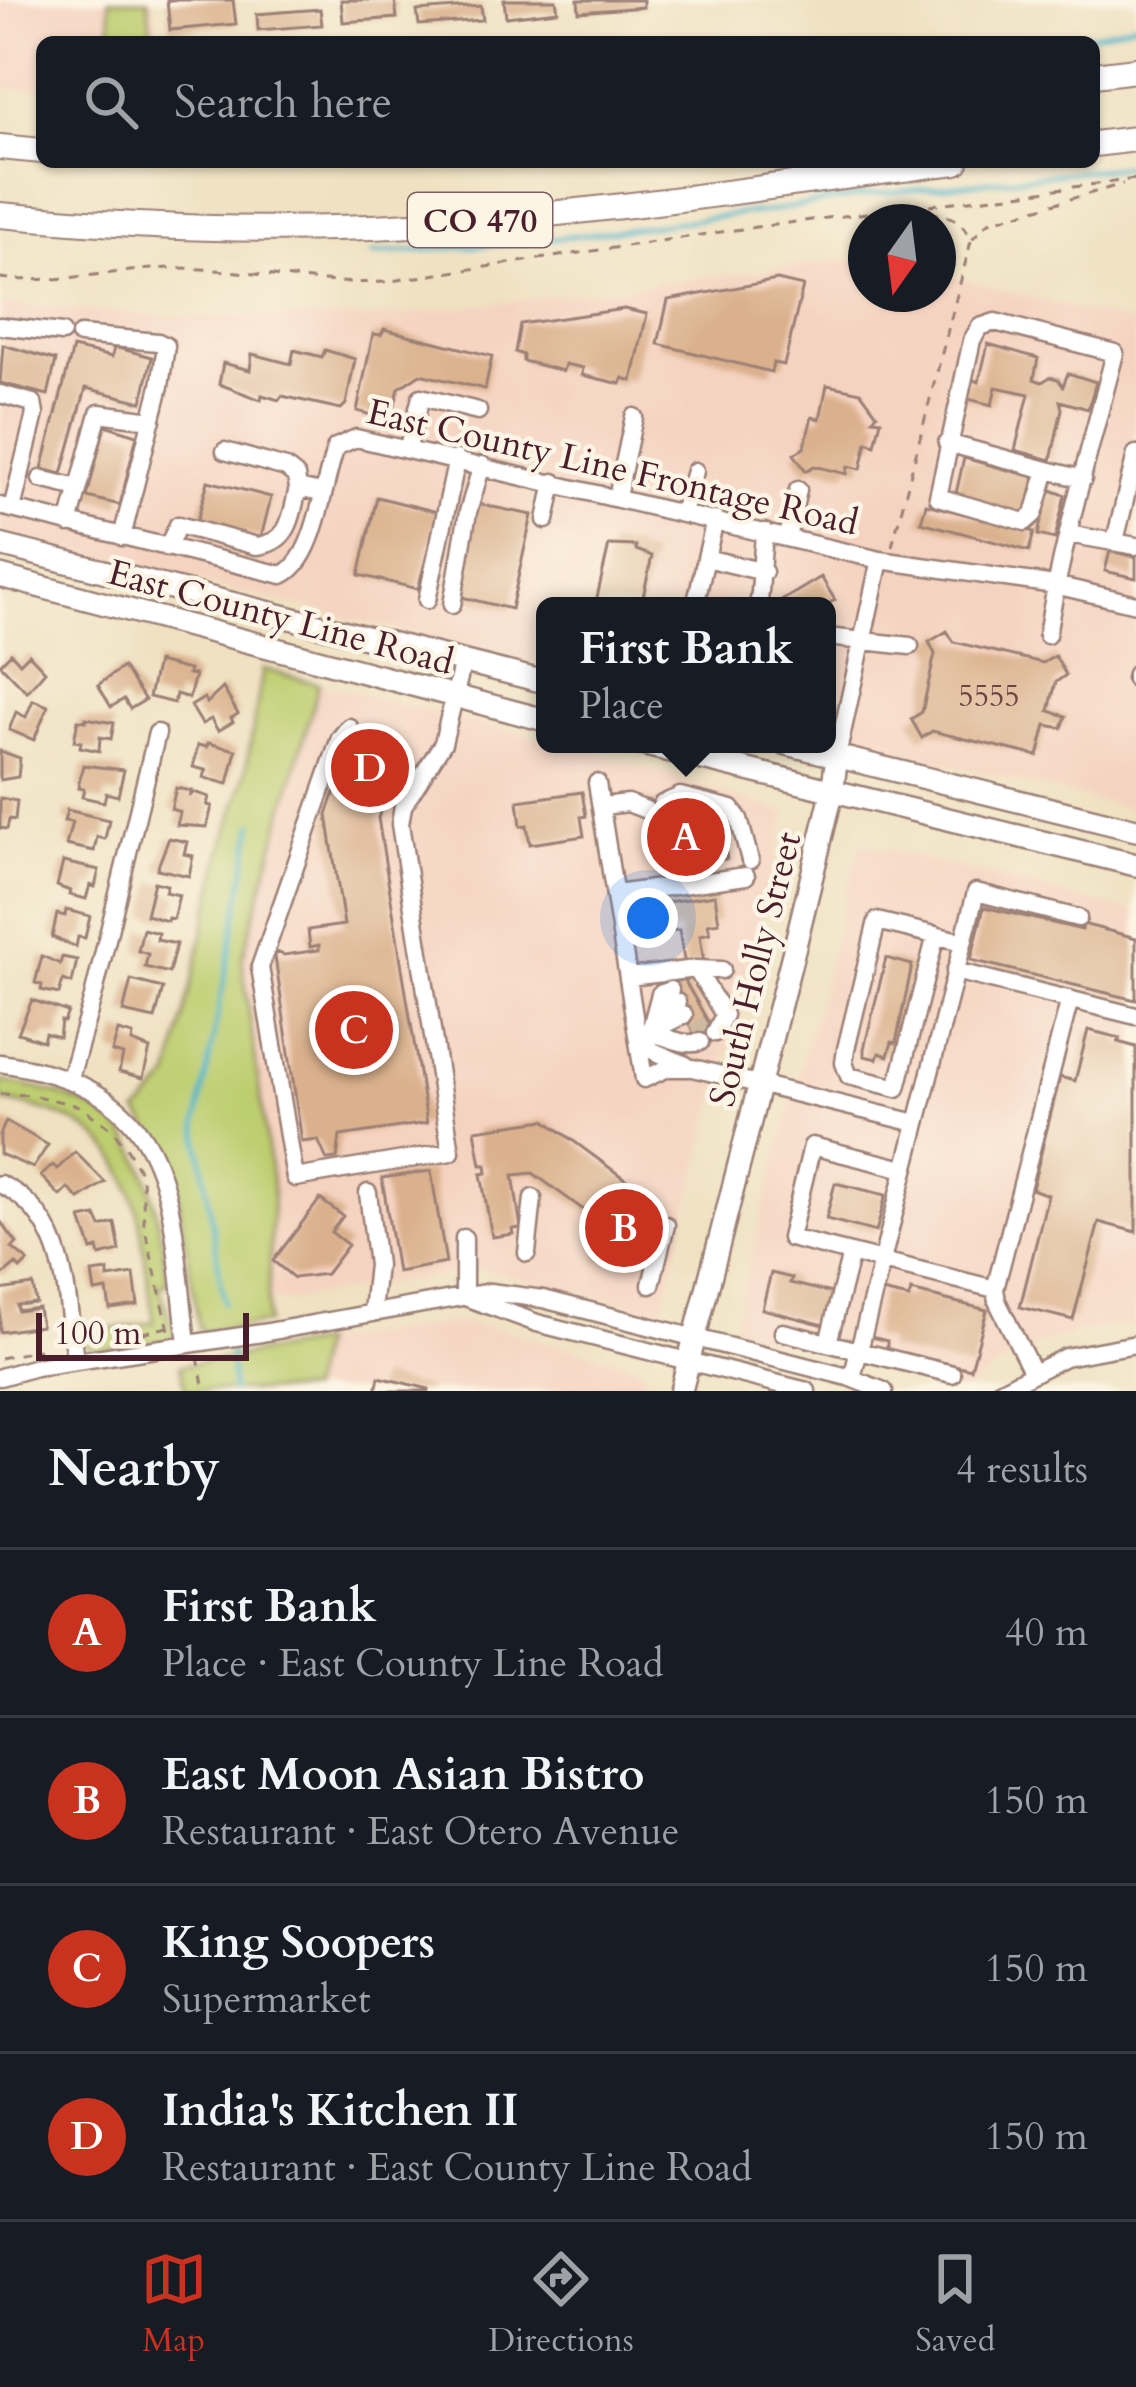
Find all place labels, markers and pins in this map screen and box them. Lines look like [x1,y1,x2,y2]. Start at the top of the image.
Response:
pin: D [331,723,409,813]
pin: A [647,792,725,882]
pin: C [315,985,393,1075]
pin: B [585,1183,663,1273]

